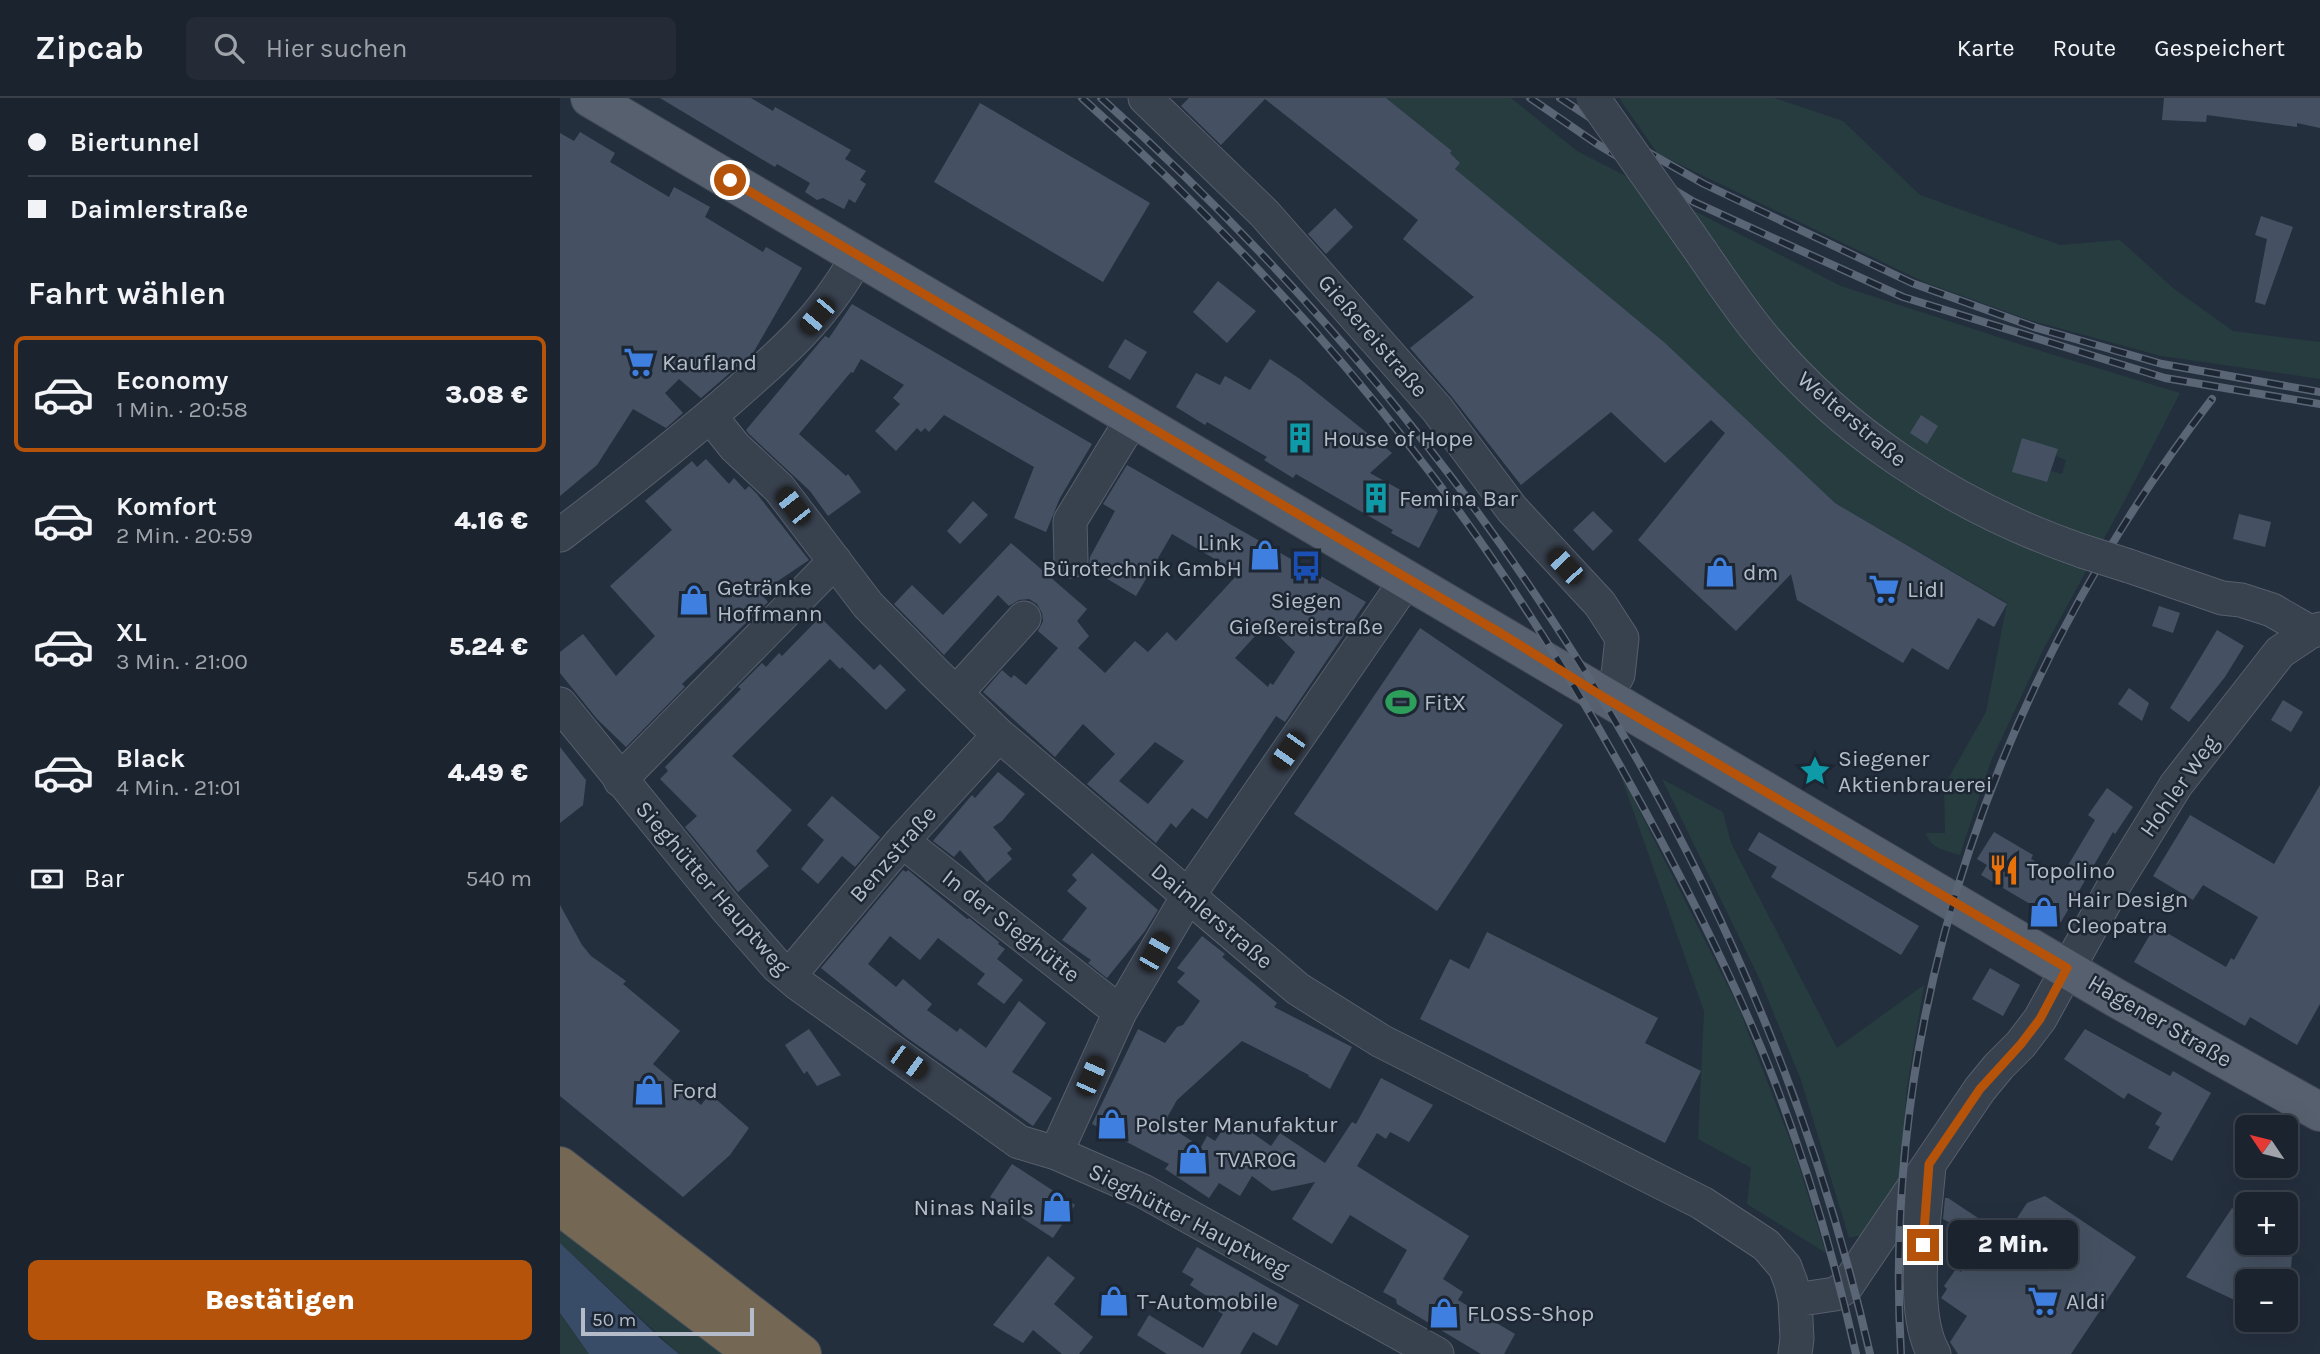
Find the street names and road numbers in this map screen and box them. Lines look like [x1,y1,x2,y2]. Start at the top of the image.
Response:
street label: Gießereistraße [1312,269,1434,403]
street label: Welterstraße [1792,365,1912,473]
street label: Hohler Weg [2134,730,2224,842]
street label: Sieghütter Hauptweg [630,795,796,981]
street label: Benzstraße [844,800,942,908]
street label: Daimlerstraße [1146,857,1278,975]
street label: In der Sieghütte [937,864,1085,988]
street label: Hagener Straße [2083,969,2237,1073]
street label: Sieghütter Hauptweg [1084,1158,1294,1282]

